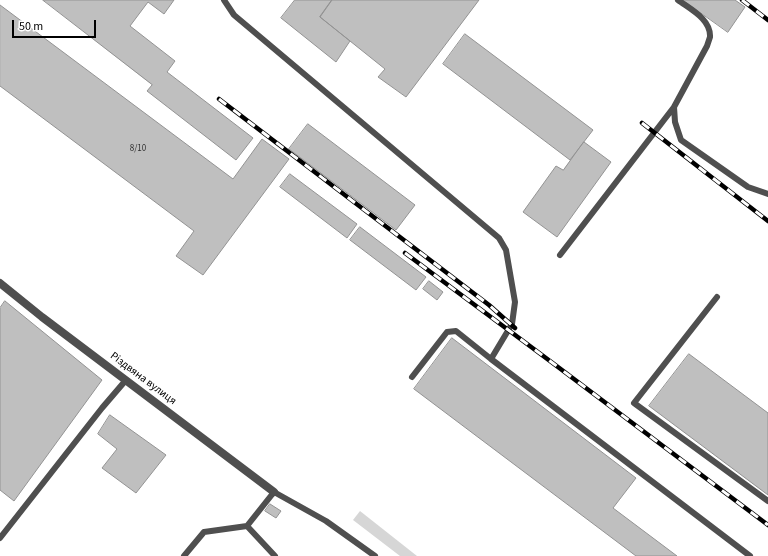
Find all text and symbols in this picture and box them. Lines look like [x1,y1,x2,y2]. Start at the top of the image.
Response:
scale bar [14,12,98,38]
text: 50 m [19,18,43,35]
house number: 8/10 [130,144,146,154]
street label: Різдвяна вулиця [107,350,179,408]

